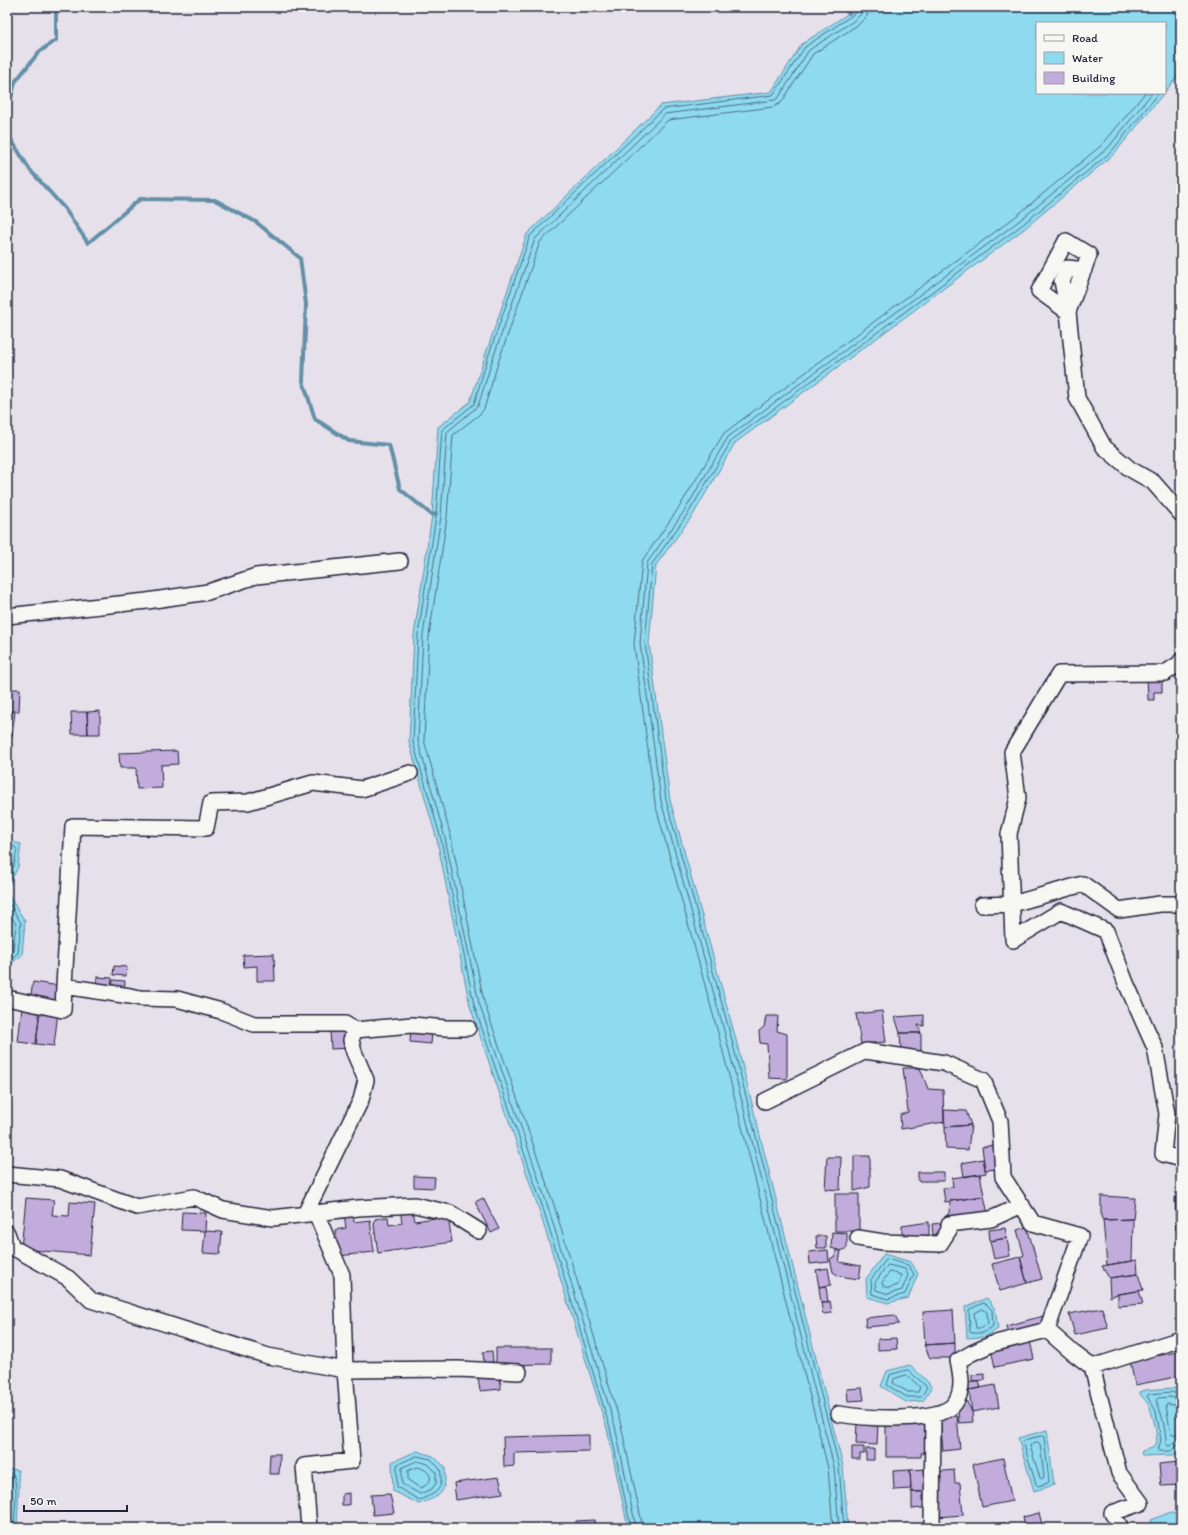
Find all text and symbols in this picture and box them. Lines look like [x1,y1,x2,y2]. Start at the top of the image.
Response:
legend [1036,22,1166,94]
text: Road [1072,31,1098,45]
text: Water [1072,51,1103,65]
text: Building [1072,71,1116,85]
scale bar [24,1487,127,1513]
text: 50 m [30,1494,56,1508]

